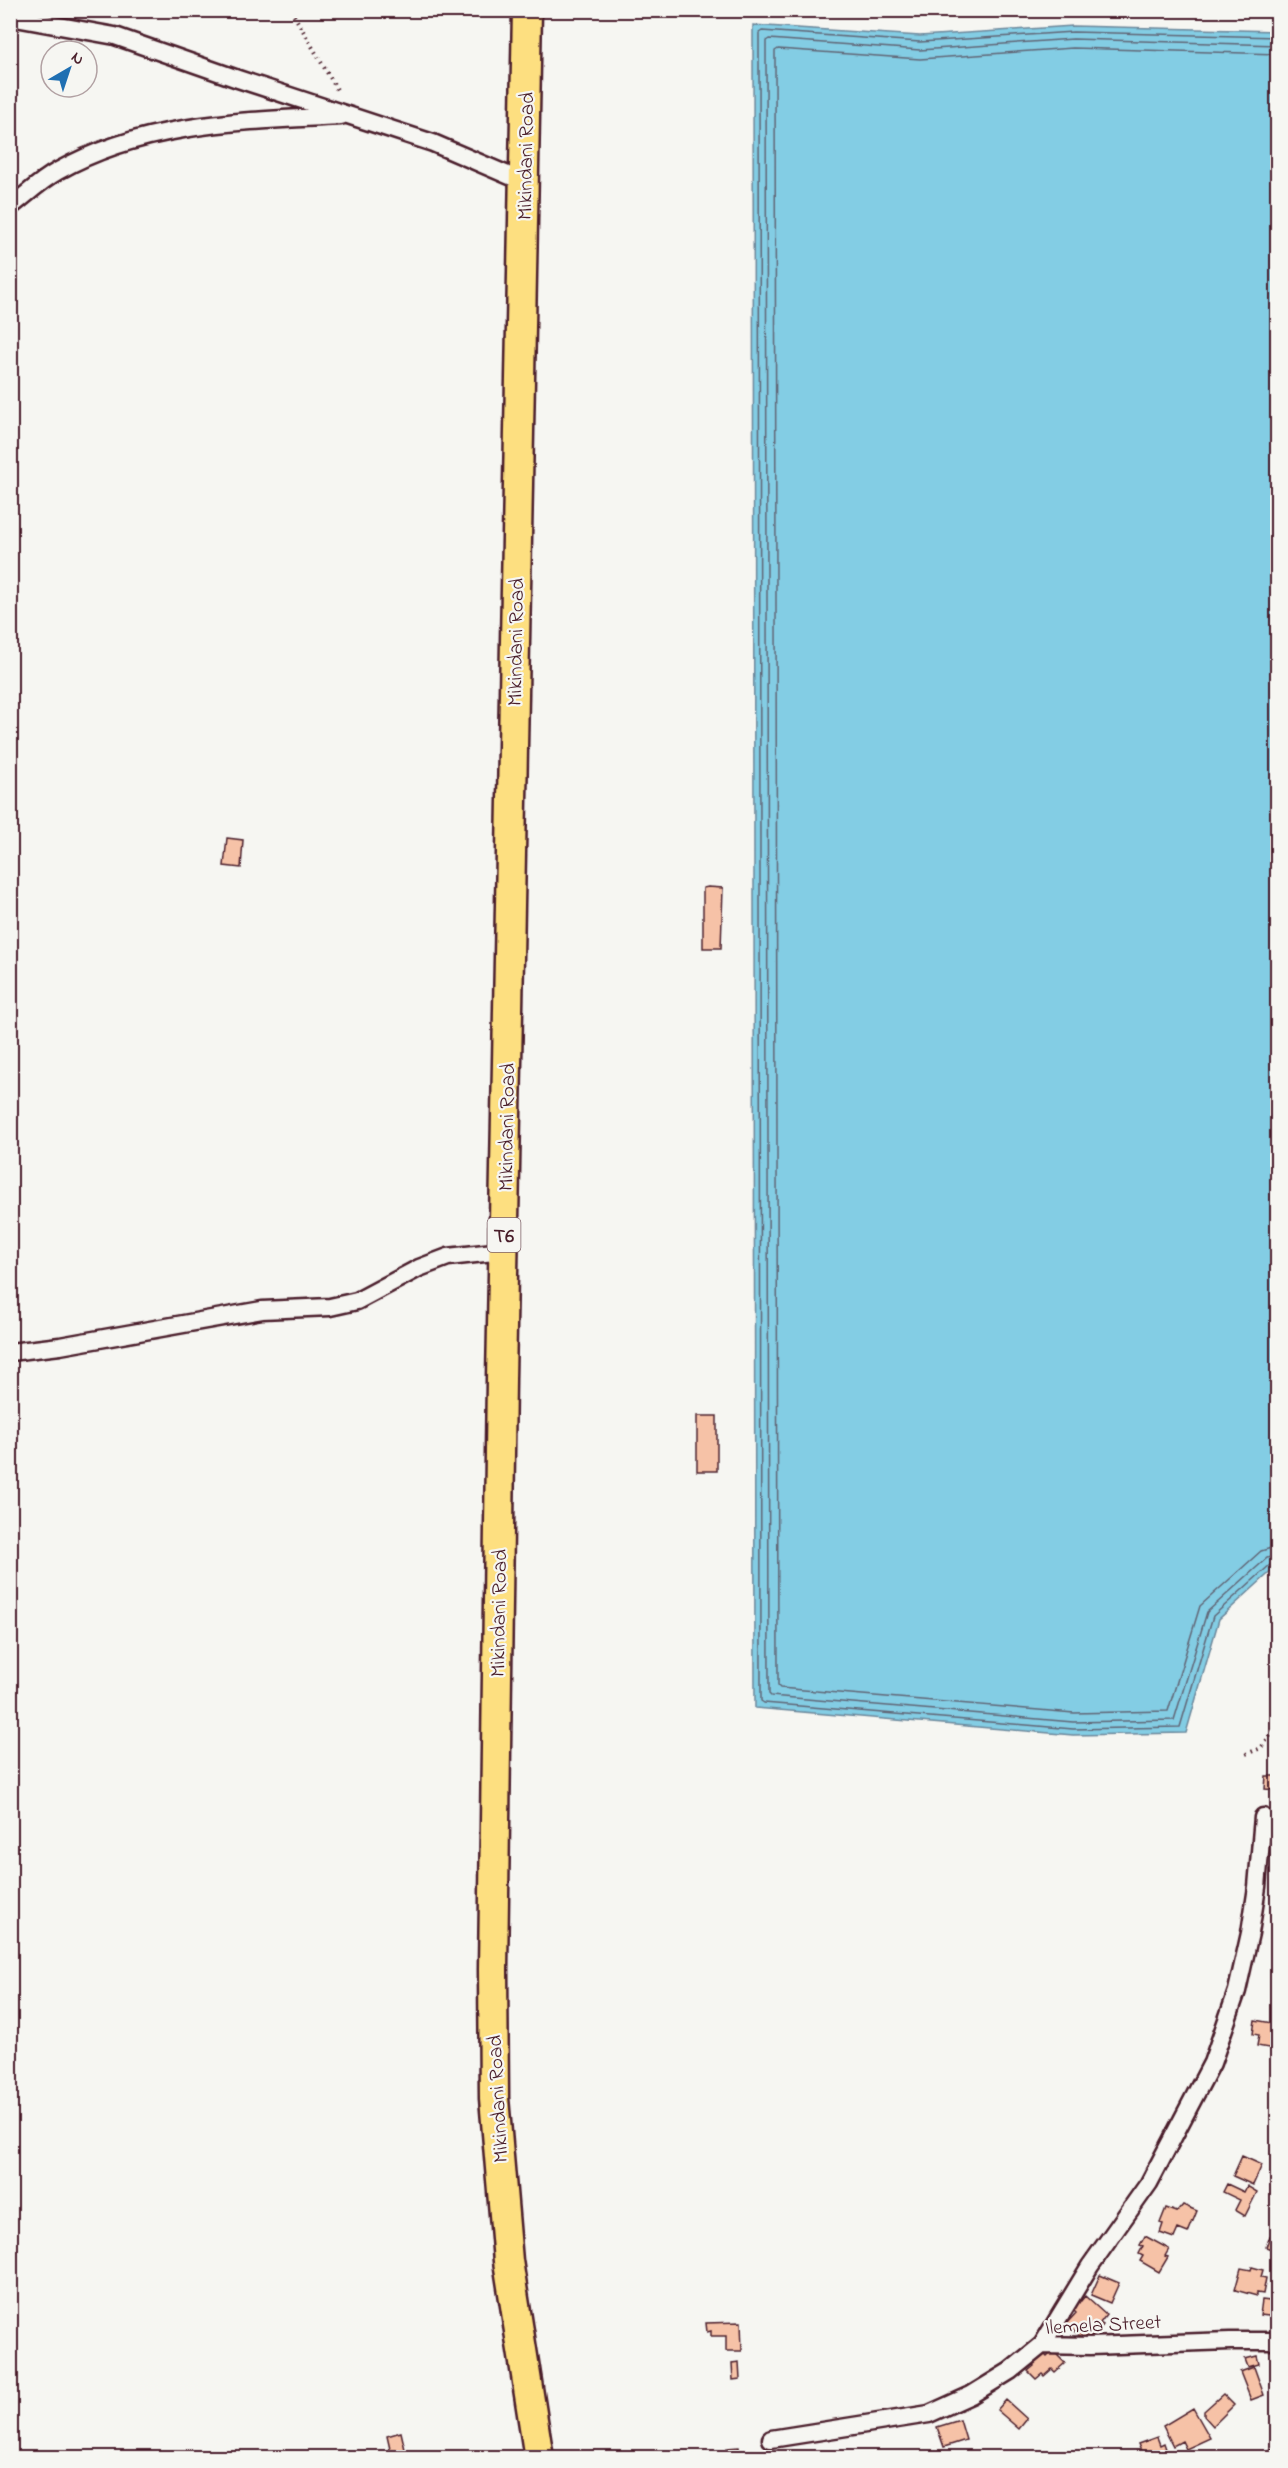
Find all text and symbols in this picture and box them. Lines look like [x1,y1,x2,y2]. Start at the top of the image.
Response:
north arrow [39,39,99,99]
text: N [65,46,89,72]
street label: Mikindani Road [511,92,543,220]
street label: Mikindani Road [501,578,533,706]
street label: Mikindani Road [492,1063,524,1191]
road number: T6 [488,1218,520,1252]
street label: Mikindani Road [484,1549,516,1677]
street label: Mikindani Road [481,2034,517,2164]
street label: Ilemela Street [1044,2308,1162,2344]

